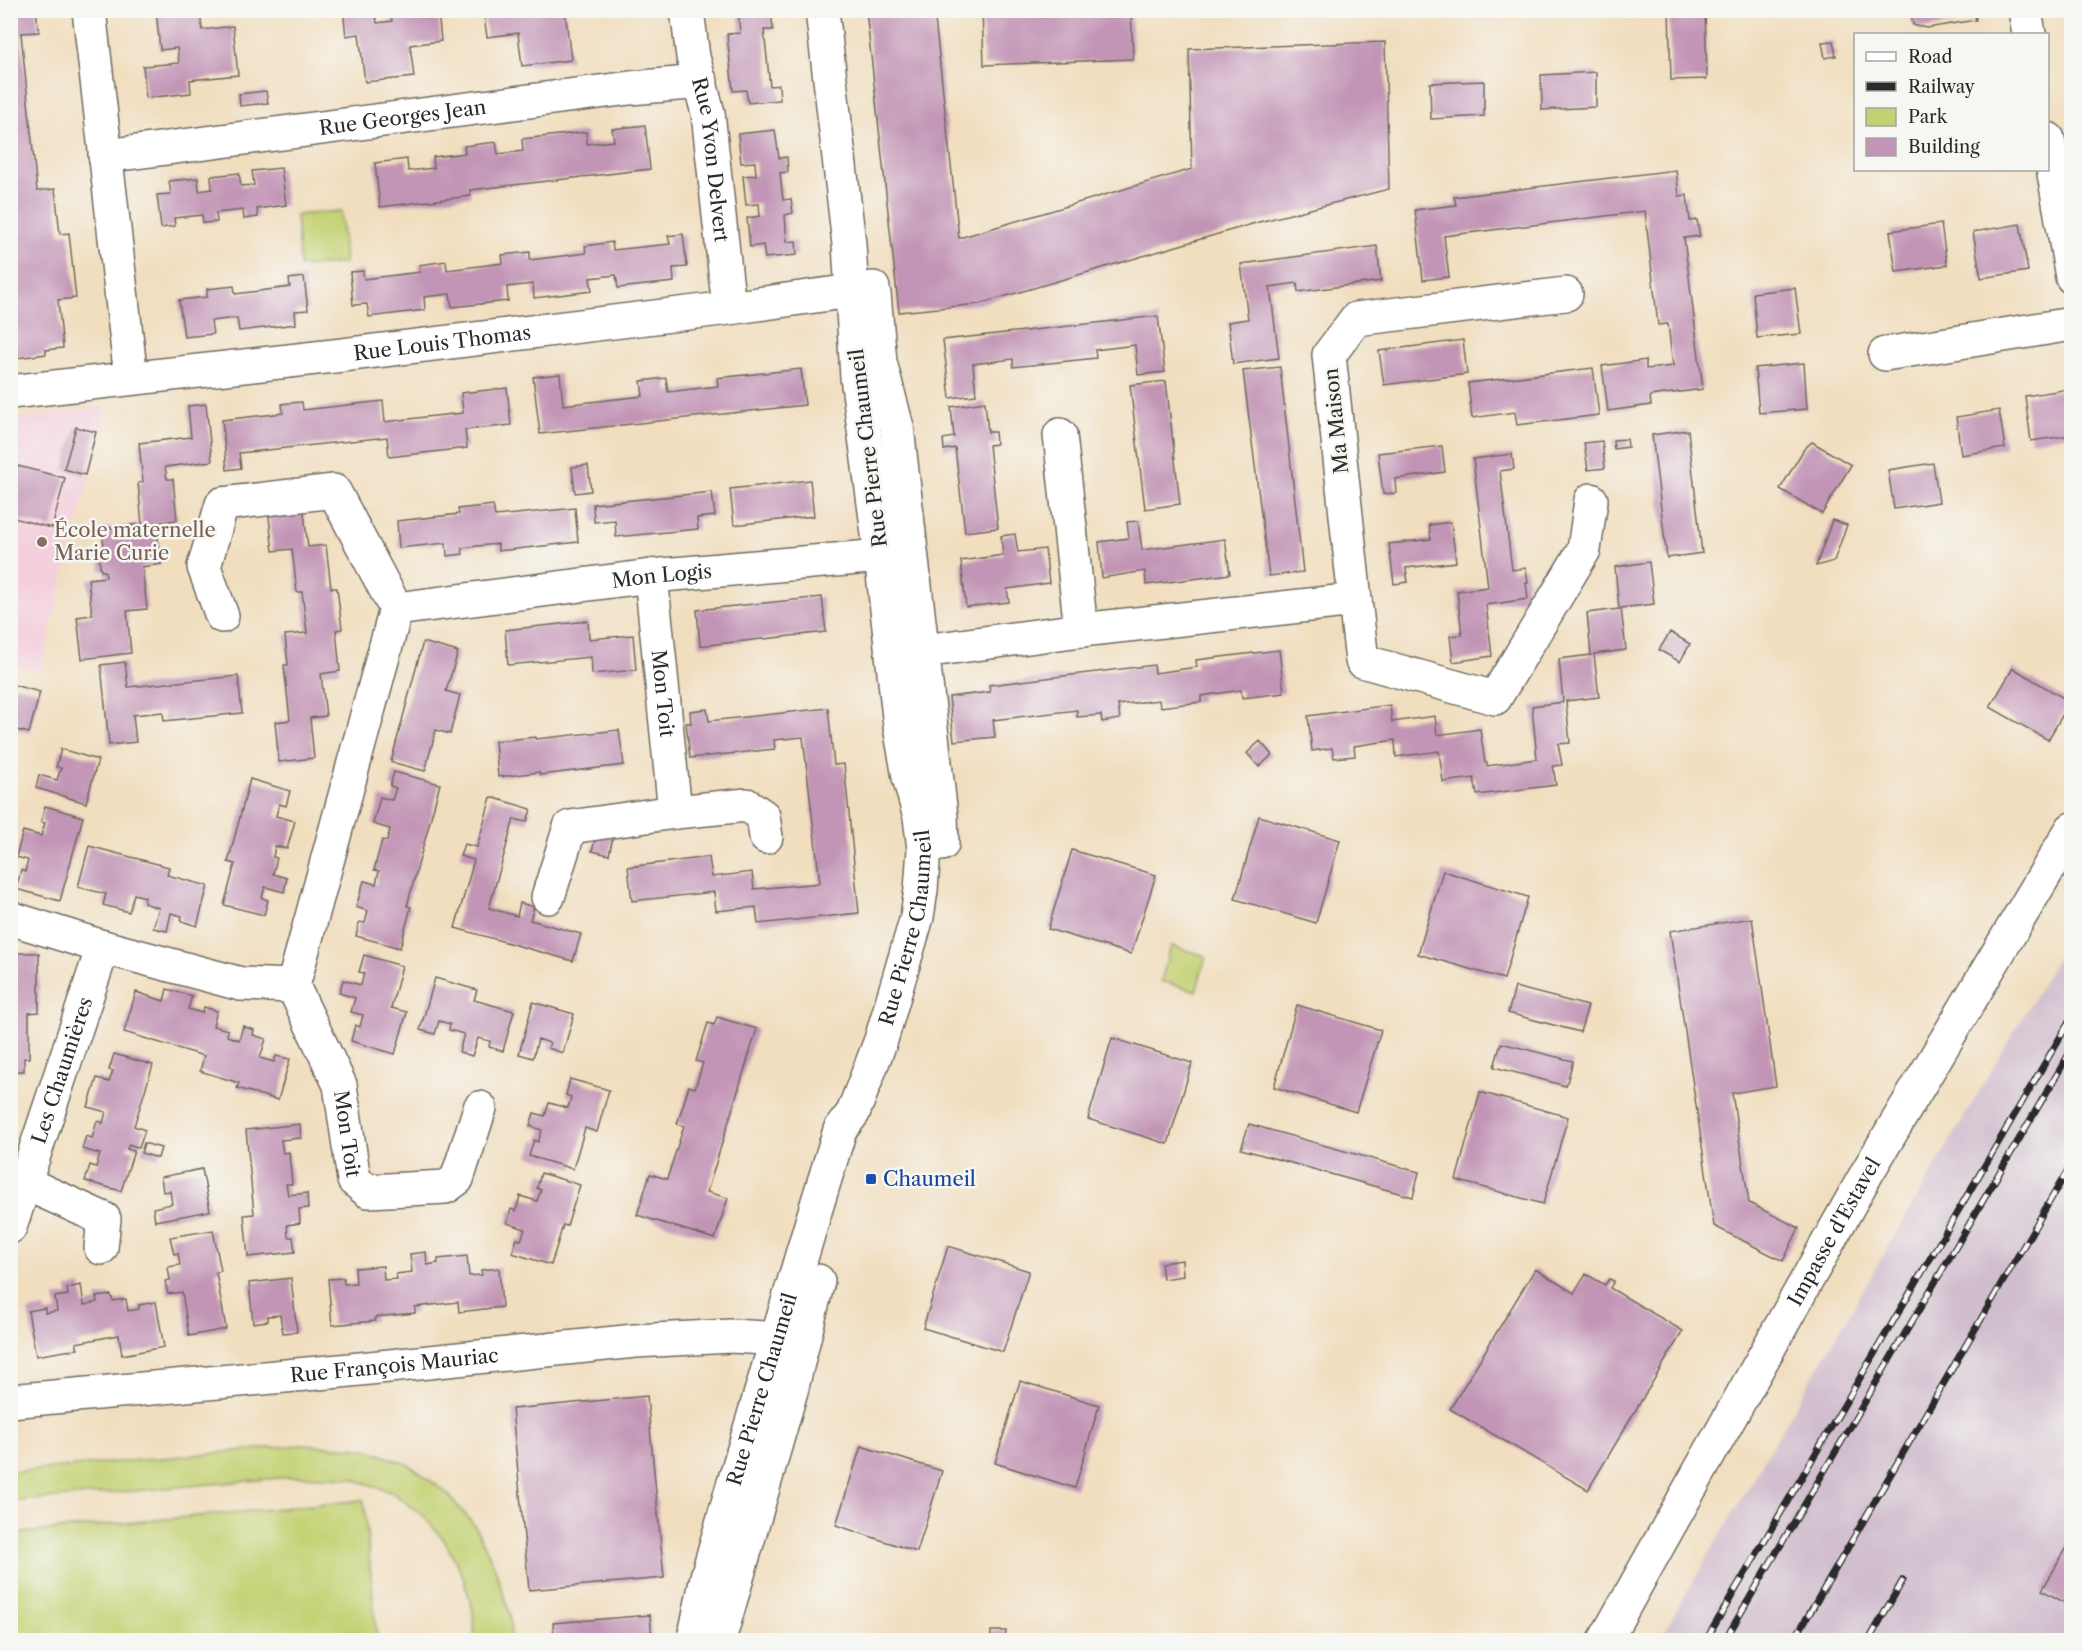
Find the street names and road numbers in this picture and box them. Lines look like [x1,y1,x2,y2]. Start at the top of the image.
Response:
street label: Rue Yvon Delvert [687,75,734,243]
street label: Rue Georges Jean [318,95,488,140]
street label: Rue Louis Thomas [352,320,532,366]
street label: Rue Pierre Chaumeil [844,347,892,549]
street label: Ma Maison [1318,367,1353,475]
street label: Mon Logis [610,559,713,593]
street label: Mon Toit [647,648,679,738]
street label: Rue Pierre Chaumeil [874,829,936,1028]
street label: Les Chaumières [26,994,98,1147]
street label: Mon Toit [329,1089,365,1179]
street label: Impasse d'Estavel [1783,1153,1885,1310]
street label: Rue Pierre Chaumeil [722,1290,802,1488]
street label: Rue François Mauriac [289,1343,500,1387]

